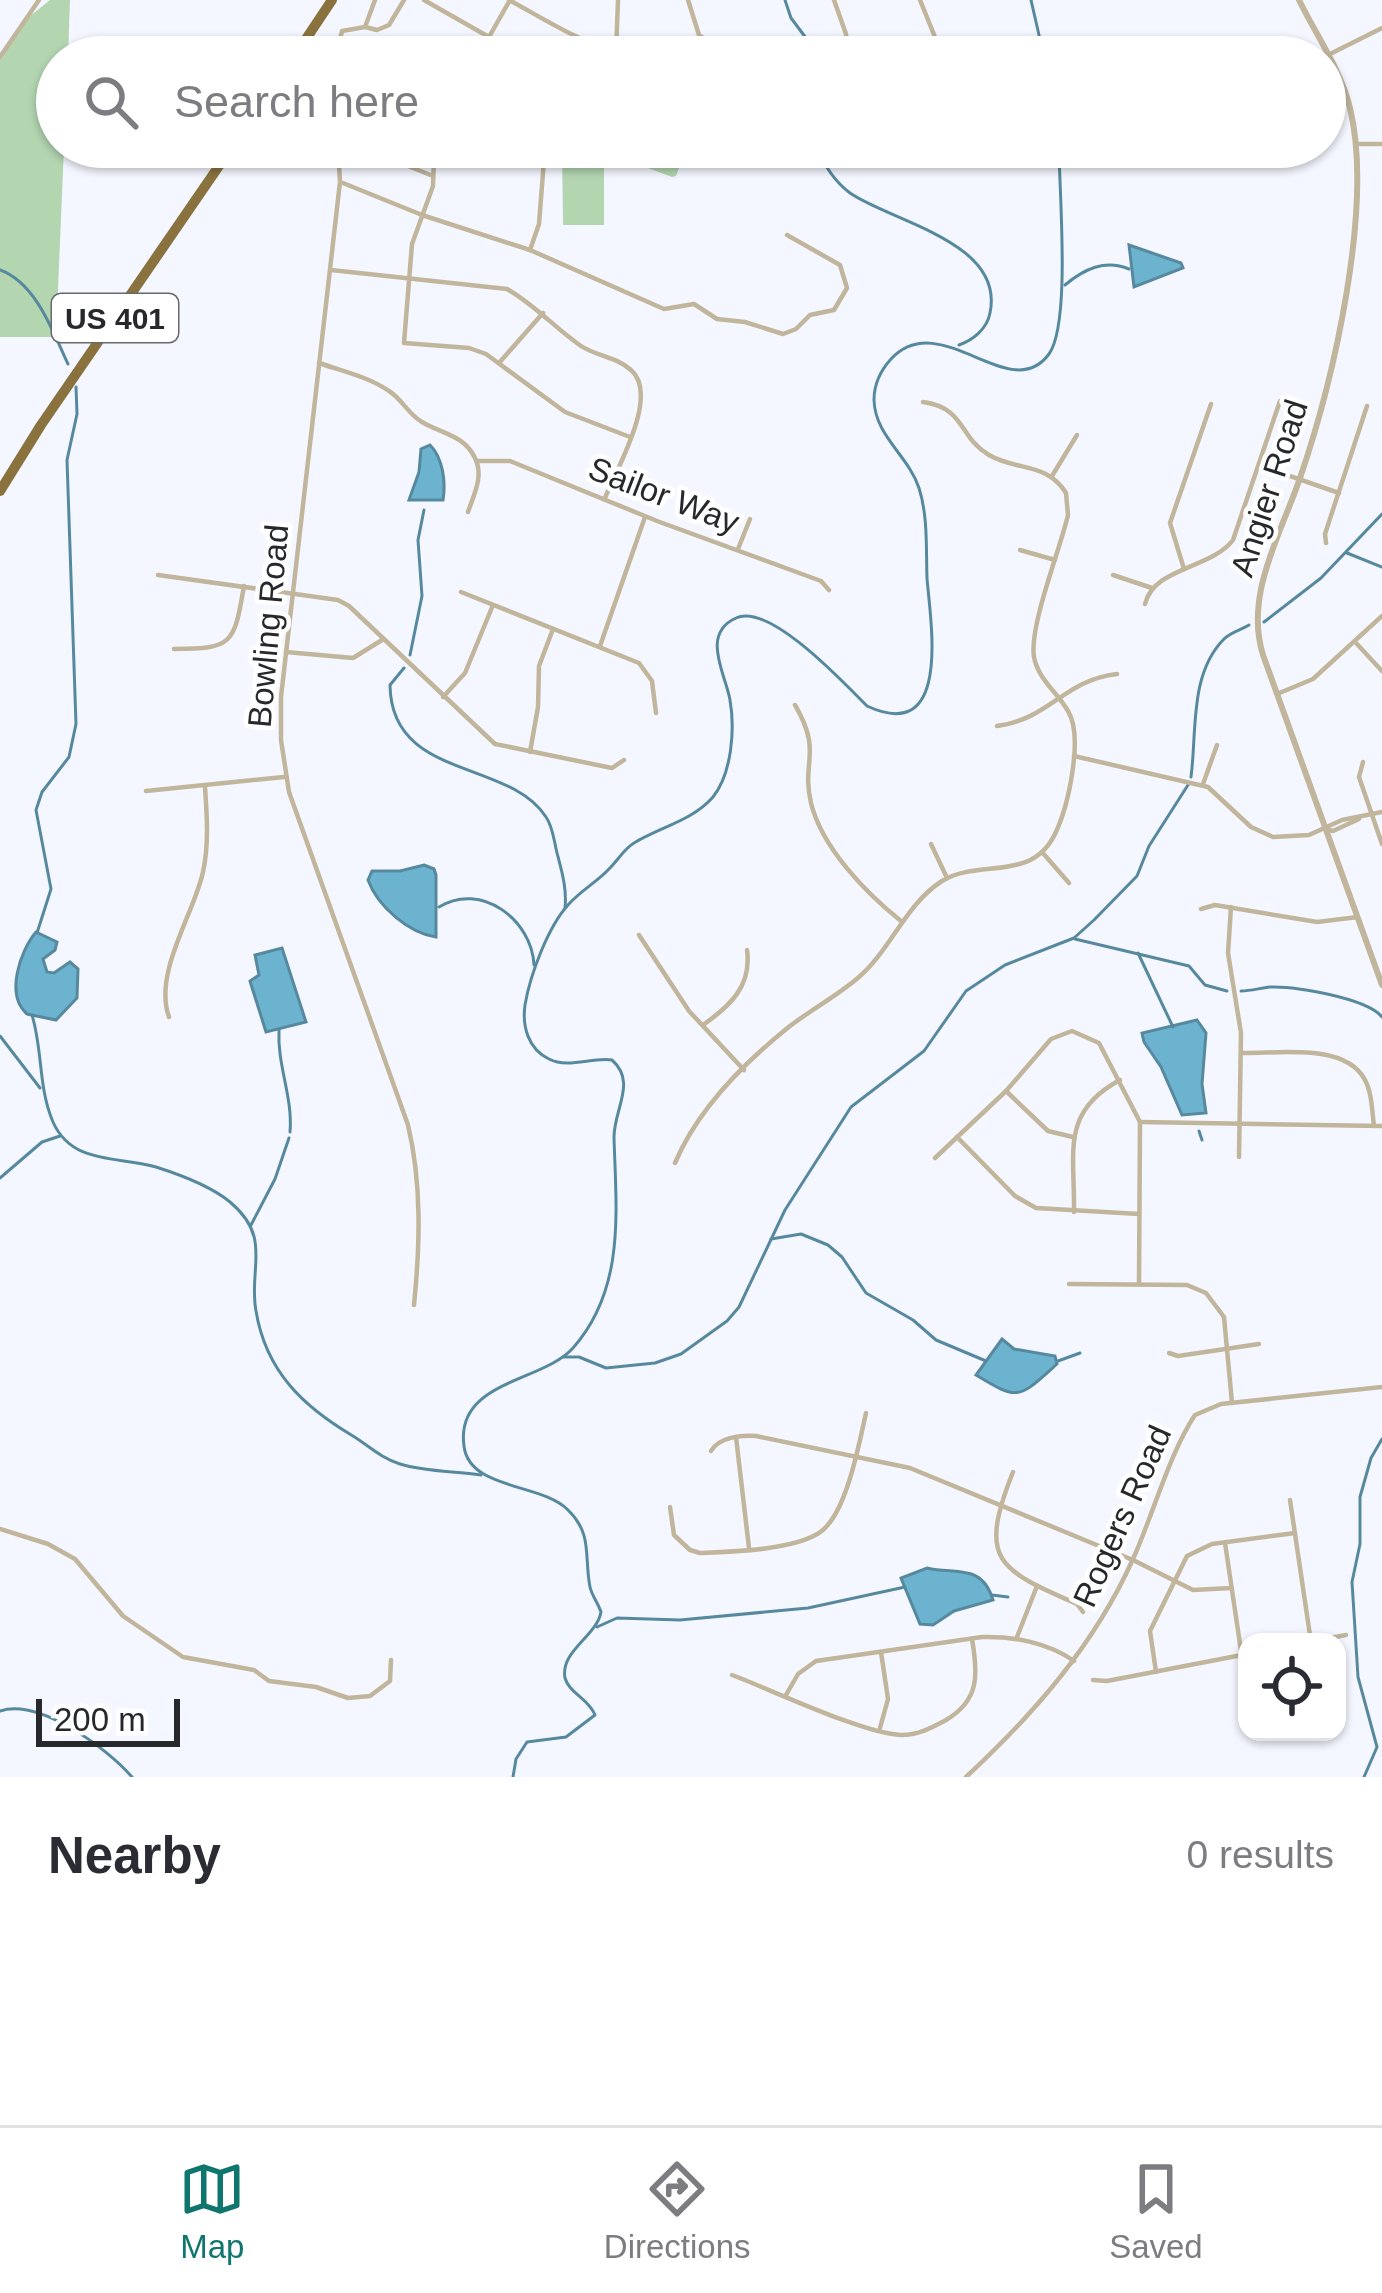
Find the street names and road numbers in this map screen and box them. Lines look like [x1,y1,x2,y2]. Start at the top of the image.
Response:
road number: US 401 [52,294,178,342]
street label: Angier Road [1223,395,1315,581]
street label: Sailor Way [583,449,745,541]
street label: Bowling Road [241,523,295,729]
street label: Rogers Road [1066,1420,1178,1612]

